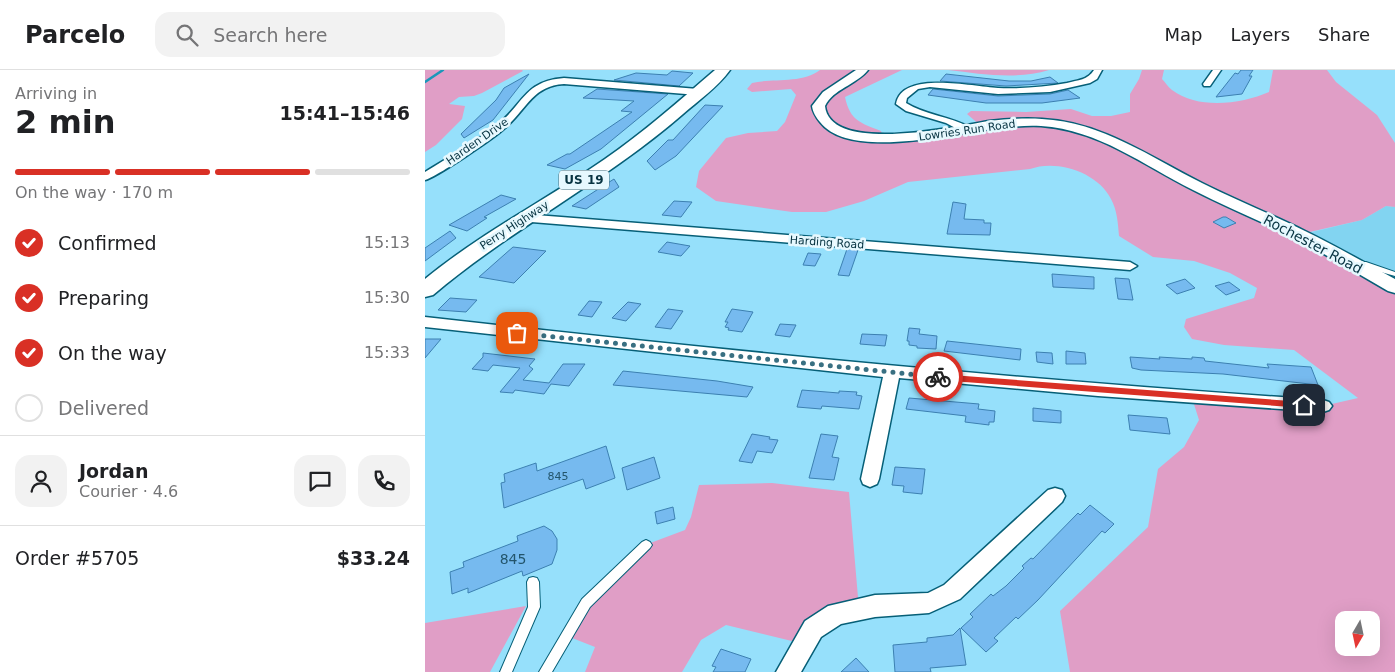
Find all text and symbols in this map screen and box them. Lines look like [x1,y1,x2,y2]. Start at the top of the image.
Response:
search box [155,12,505,57]
text: Parcelo [25,21,125,49]
icon: search [173,21,201,49]
text: Search here [213,24,327,46]
text: Map [1164,24,1202,45]
text: Layers [1230,24,1290,45]
text: Share [1318,24,1370,45]
text: Arriving in [15,84,97,103]
text: 15:41–15:46 [280,102,410,124]
text: 2 min [15,103,116,141]
street label: Harden Drive [444,115,511,168]
street label: Lowries Run Road [918,117,1016,144]
road number: US 19 [559,170,609,190]
text: On the way · 170 m [15,183,173,202]
street label: Perry Highway [477,198,552,252]
street label: Rochester Road [1261,211,1365,277]
icon: check [15,229,43,257]
text: Confirmed [58,232,157,254]
text: 15:13 [364,233,410,252]
street label: Harding Road [789,233,865,252]
icon: check [15,284,43,312]
text: Preparing [58,287,149,309]
text: 15:30 [364,288,410,307]
pin [496,312,538,354]
icon: bag [503,319,531,347]
icon: check [15,339,43,367]
text: On the way [58,342,167,364]
text: 15:33 [364,343,410,362]
courier [913,352,963,402]
icon: bike [924,363,952,391]
pin [1283,384,1325,426]
icon: home [1290,391,1318,419]
text: Delivered [58,397,149,419]
button: person [15,455,67,507]
button: chat [294,455,346,507]
button: phone [358,455,410,507]
text: Jordan [79,460,148,482]
house number: 845 [548,470,569,483]
text: Courier · 4.6 [79,482,178,501]
text: Order #5705 [15,547,139,569]
text: $33.24 [337,547,410,569]
house number: 845 [500,551,526,567]
north arrow [1335,611,1380,656]
map controls [1335,611,1380,656]

